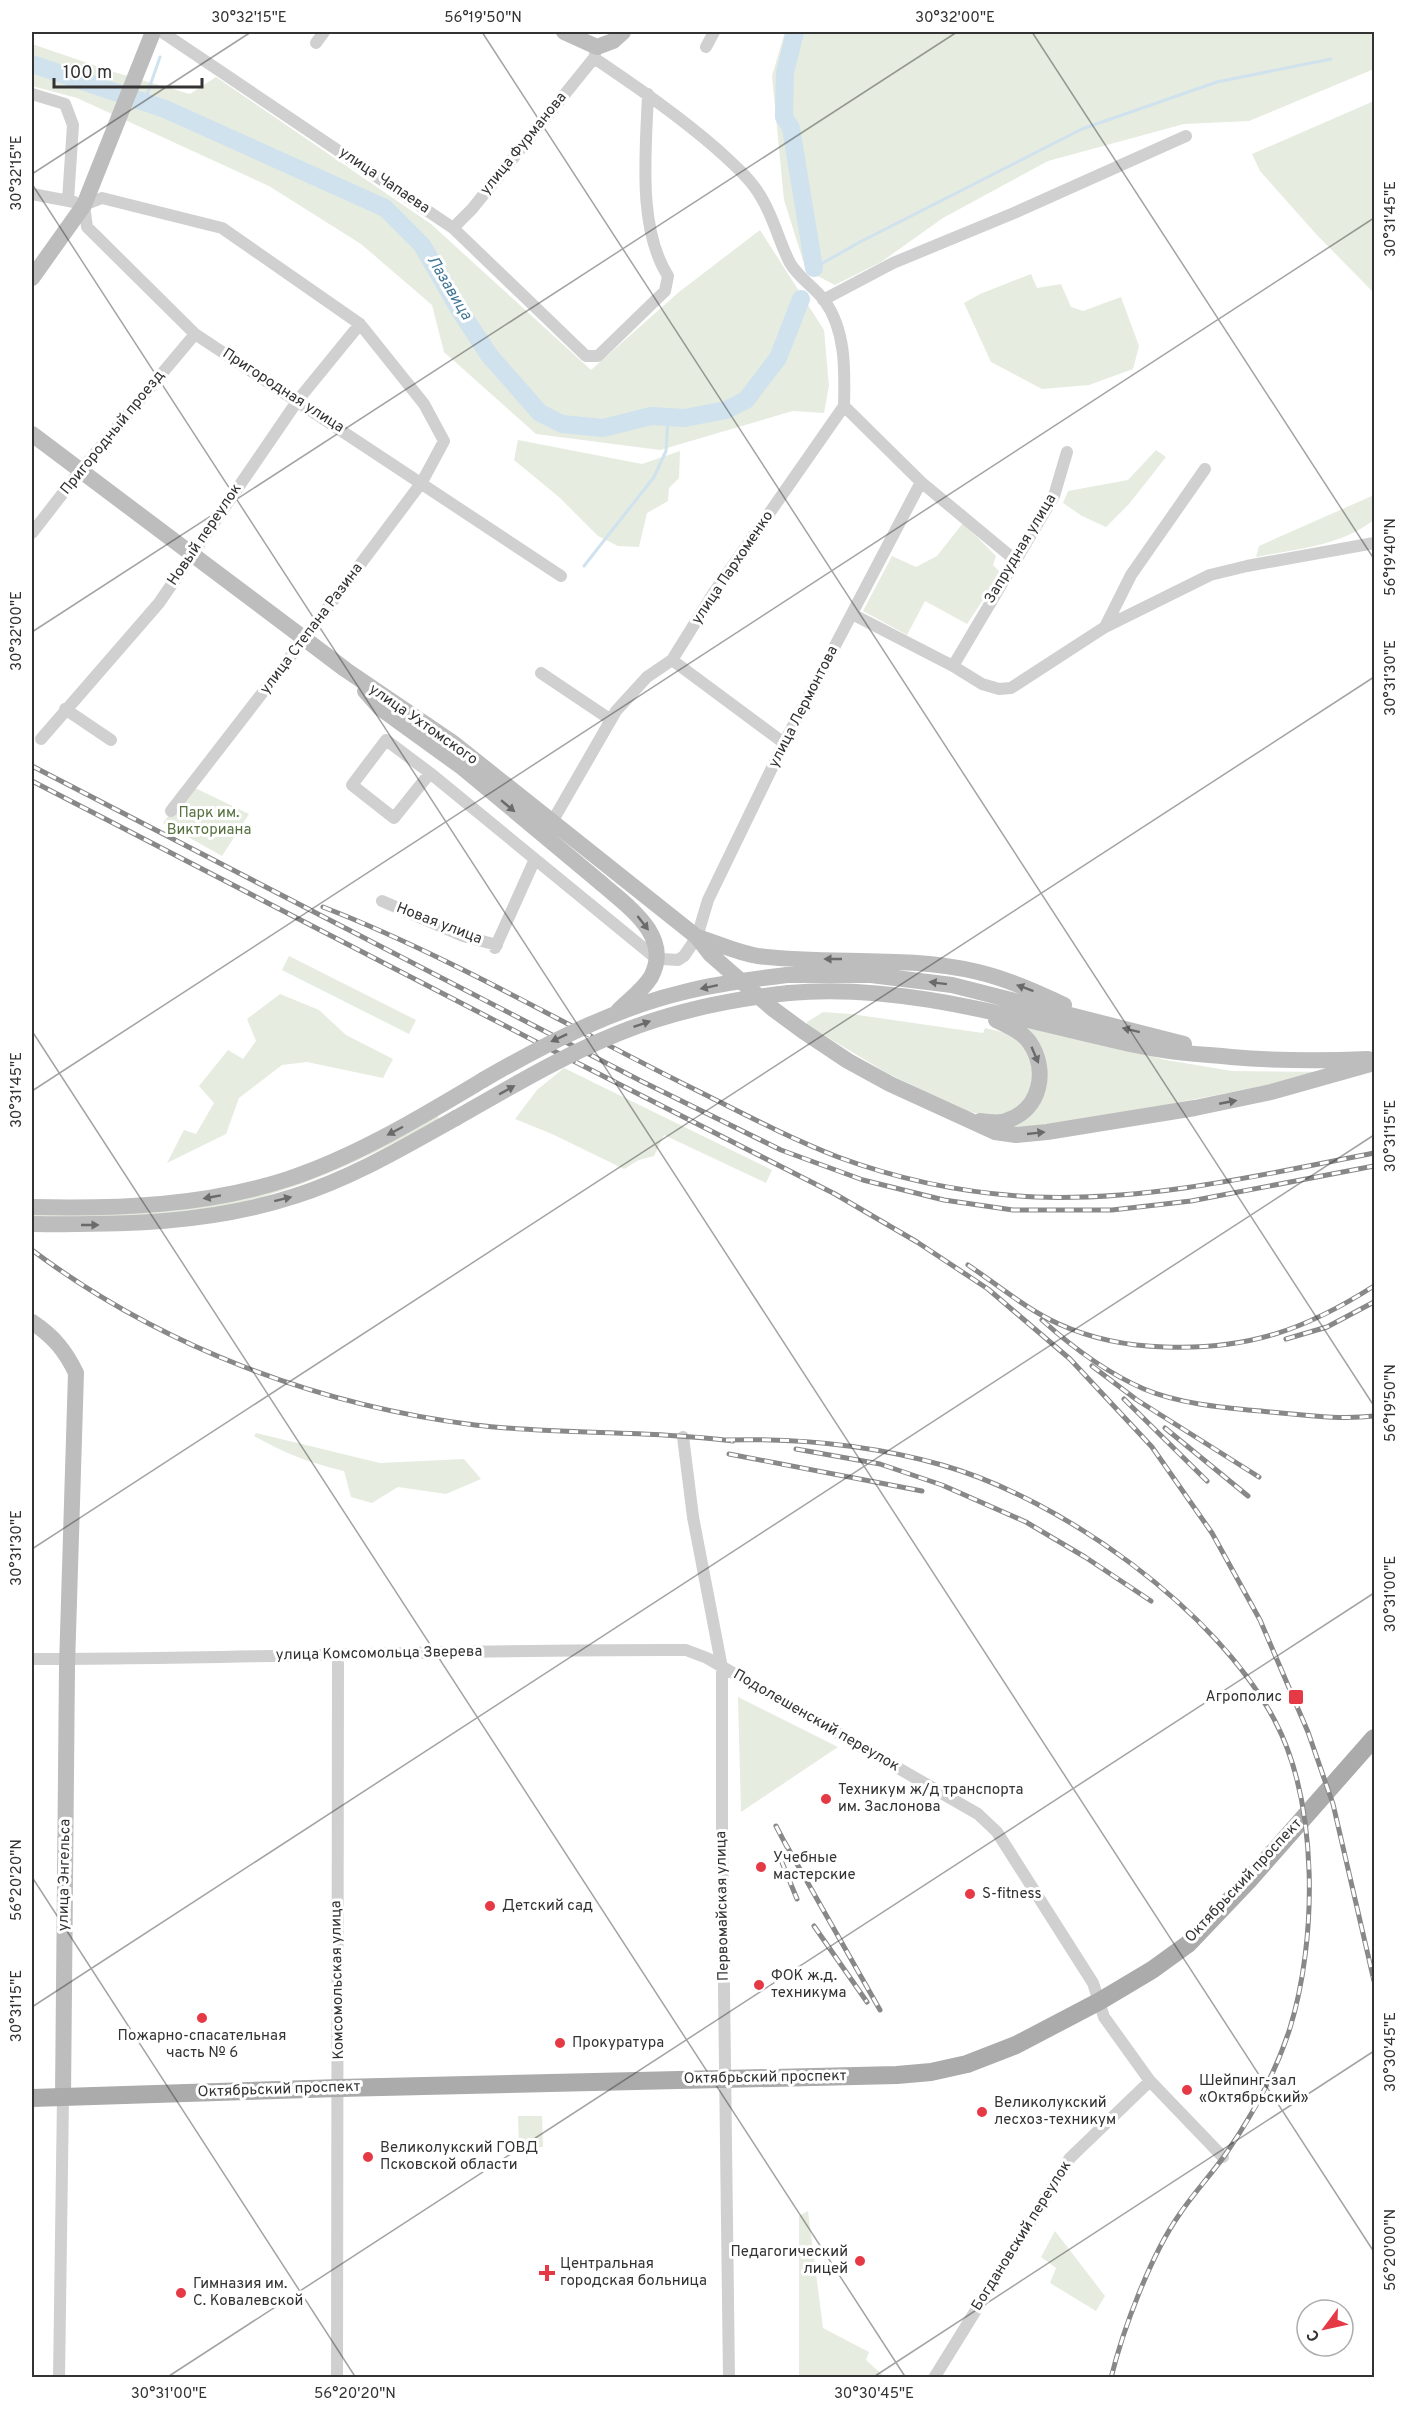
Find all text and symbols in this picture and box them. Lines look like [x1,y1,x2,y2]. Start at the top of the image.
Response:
text: 30°32'15"E [211,9,287,28]
text: 56°19'50"N [444,9,522,28]
text: 30°32'00"E [915,9,995,28]
scale bar [54,51,202,89]
text: 100 m [63,62,112,85]
street label: улица Фурманова [477,89,571,199]
text: 30°32'15"E [8,135,27,211]
street label: улица Чапаева [335,144,433,218]
text: 30°31'45"E [1382,181,1401,257]
water label: Лазавица [422,252,476,325]
street label: Пригородная улица [218,344,348,438]
street label: Пригородный проезд [57,367,169,499]
street label: Новый переулок [164,480,246,590]
street label: Запрудная улица [981,491,1061,607]
street label: улица Пархоменко [688,508,778,628]
text: 56°19'40"N [1382,518,1401,596]
street label: улица Степана Разина [256,560,368,698]
text: 30°32'00"E [8,591,27,671]
text: 30°31'30"E [1382,640,1401,716]
street label: улица Лермонтова [765,643,843,771]
street label: улица Ухтомского [365,680,481,770]
one-way arrow [500,799,515,812]
park label: Парк им. Викториана [167,804,251,840]
street label: Новая улица [393,899,485,949]
one-way arrow [637,915,650,931]
one-way arrow [824,955,843,964]
one-way arrow [929,979,948,988]
one-way arrow [699,982,718,992]
one-way arrow [1016,982,1034,992]
one-way arrow [633,1019,651,1029]
one-way arrow [1122,1025,1140,1034]
one-way arrow [551,1034,568,1043]
one-way arrow [1030,1046,1040,1064]
text: 30°31'45"E [8,1052,27,1128]
one-way arrow [499,1085,516,1095]
one-way arrow [1219,1097,1238,1106]
text: 30°31'15"E [1382,1100,1401,1172]
one-way arrow [386,1126,403,1136]
one-way arrow [1026,1128,1045,1138]
one-way arrow [203,1193,222,1202]
one-way arrow [273,1194,292,1204]
one-way arrow [80,1220,99,1230]
text: 56°19'50"N [1382,1364,1401,1442]
text: 30°31'30"E [8,1510,27,1586]
text: 30°31'00"E [1382,1556,1401,1632]
street label: улица Комсомольца Зверева [276,1643,482,1665]
street label: Подолешенский переулок [729,1666,903,1776]
place label: Агрополис [1205,1688,1282,1707]
marker: Агрополис [1287,1688,1305,1706]
place label: Техникум ж/д транспорта им. Заслонова [838,1781,1024,1817]
marker: Техникум ж/д транспорта им. Заслонова [819,1792,833,1806]
street label: Октябрьский проспект [1182,1815,1307,1947]
street label: улица Энгельса [55,1819,75,1931]
street label: Первомайская улица [712,1831,734,1981]
text: 56°20'20"N [8,1839,27,1921]
place label: Учебные мастерские [773,1849,856,1885]
marker: Учебные мастерские [754,1860,768,1874]
place label: S-fitness [982,1885,1042,1904]
marker: S-fitness [963,1887,977,1901]
place label: Детский сад [502,1897,593,1916]
marker: Детский сад [483,1899,497,1913]
street label: Комсомольская улица [327,1900,349,2060]
place label: ФОК ж.д. техникума [771,1967,846,2003]
text: 30°31'15"E [8,1970,27,2042]
marker: ФОК ж.д. техникума [752,1978,766,1992]
marker: Пожарно-спасательная часть № 6 [195,2011,209,2025]
text: 30°30'45"E [1382,2012,1401,2092]
place label: Пожарно-спасательная часть № 6 [118,2027,286,2063]
place label: Прокуратура [572,2034,664,2053]
marker: Прокуратура [553,2036,567,2050]
street label: Октябрьский проспект [683,2067,847,2089]
place label: Шейпинг-зал «Октябрьский» [1199,2072,1309,2108]
street label: Октябрьский проспект [197,2078,361,2102]
marker: Шейпинг-зал «Октябрьский» [1180,2083,1194,2097]
place label: Великолукский лесхоз-техникум [994,2094,1116,2130]
marker: Великолукский лесхоз-техникум [975,2105,989,2119]
place label: Великолукский ГОВД Псковской области [380,2139,538,2175]
marker: Великолукский ГОВД Псковской области [361,2150,375,2164]
street label: Богдановский переулок [968,2157,1076,2315]
text: 56°20'00"N [1382,2209,1401,2291]
place label: Педагогический лицей [730,2243,848,2279]
marker: Педагогический лицей [853,2254,867,2268]
place label: Центральная городская больница [560,2255,707,2291]
marker: Центральная городская больница [538,2264,556,2282]
place label: Гимназия им. С. Ковалевской [193,2275,303,2311]
marker: Гимназия им. С. Ковалевской [174,2286,188,2300]
north arrow [1295,2298,1355,2358]
text: С [1303,2325,1325,2345]
text: 30°31'00"E [131,2385,207,2404]
text: 56°20'20"N [314,2385,396,2404]
text: 30°30'45"E [834,2385,914,2404]

